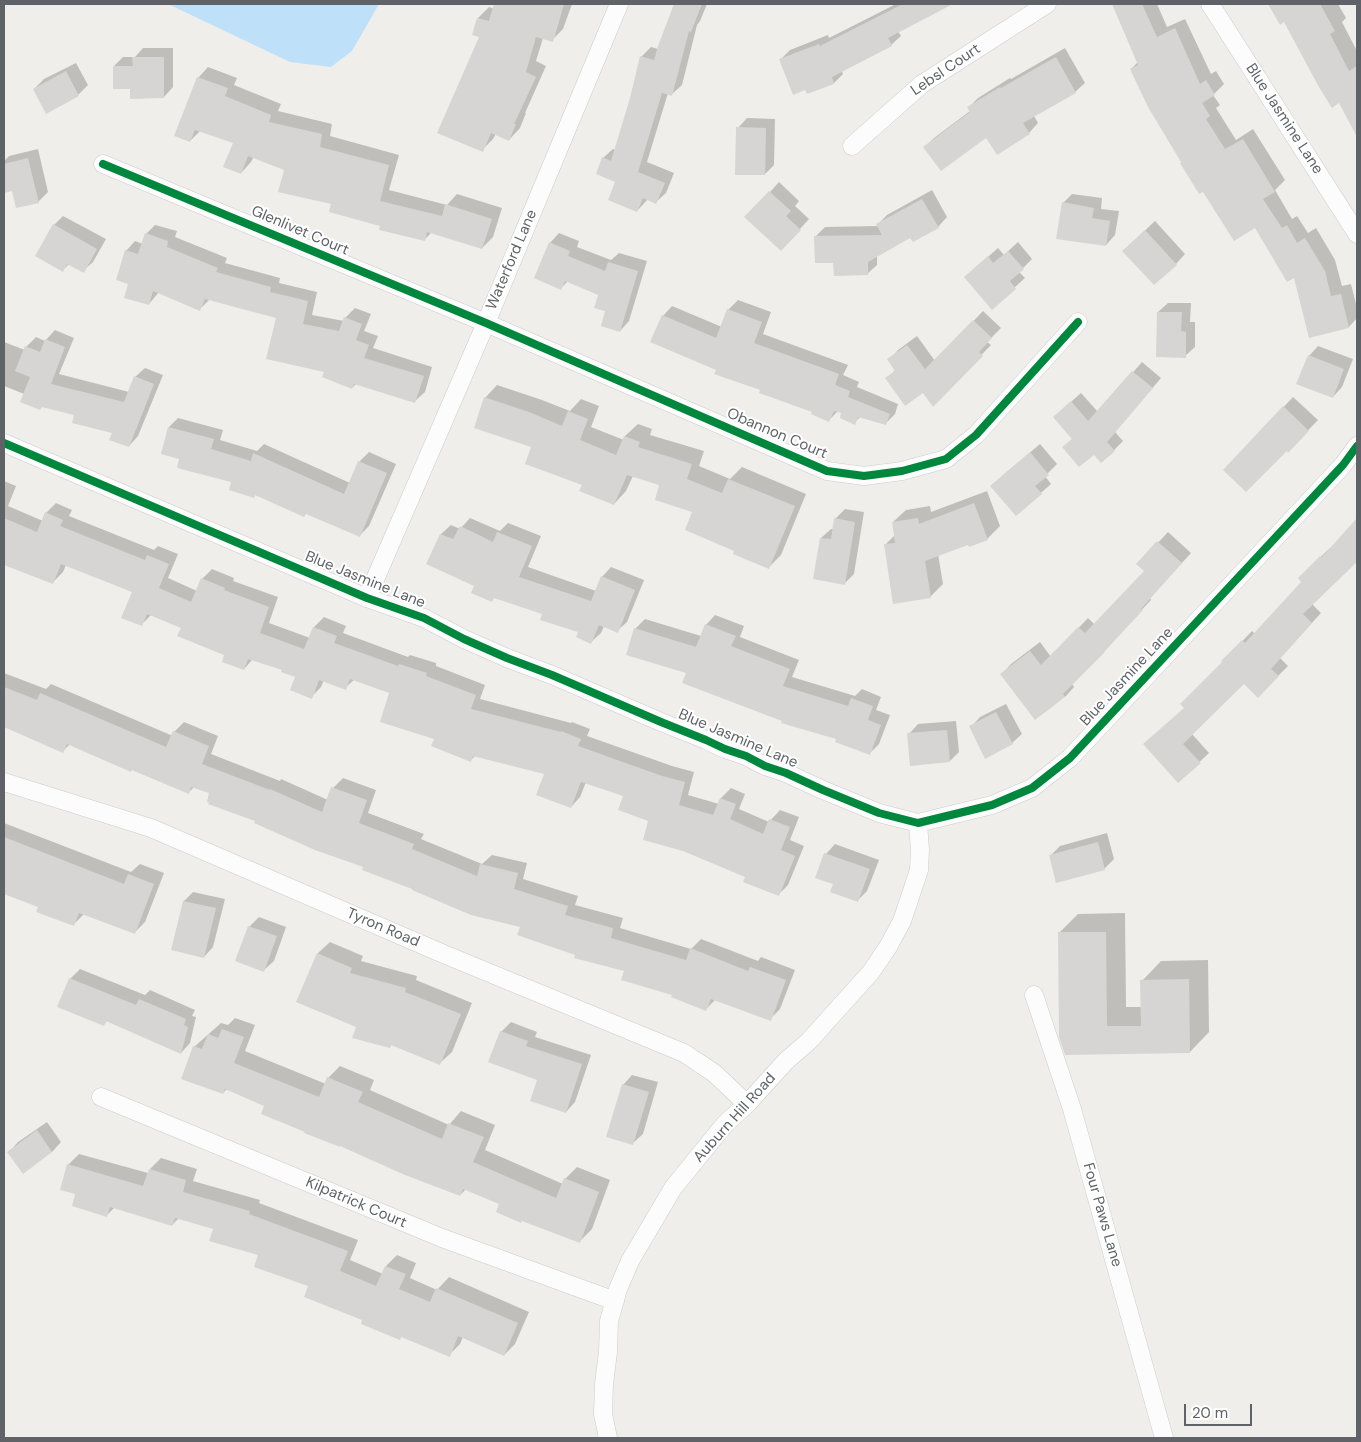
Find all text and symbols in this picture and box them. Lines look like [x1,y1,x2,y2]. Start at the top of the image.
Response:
street label: Lebsl Court [908,40,984,100]
street label: Blue Jasmine Lane [1242,60,1326,178]
street label: Glenlivet Court [249,202,351,260]
street label: Waterford Lane [483,207,541,313]
street label: Obannon Court [724,405,830,463]
street label: Blue Jasmine Lane [302,548,428,612]
street label: Blue Jasmine Lane [1077,624,1177,730]
street label: Blue Jasmine Lane [676,706,800,772]
street label: Tyron Road [344,905,422,951]
street label: Auburn Hill Road [690,1070,780,1166]
street label: Four Paws Lane [1079,1161,1125,1269]
street label: Kilpatrick Court [303,1174,409,1232]
scale bar [1186,1394,1254,1426]
text: 20 m [1192,1403,1228,1423]

